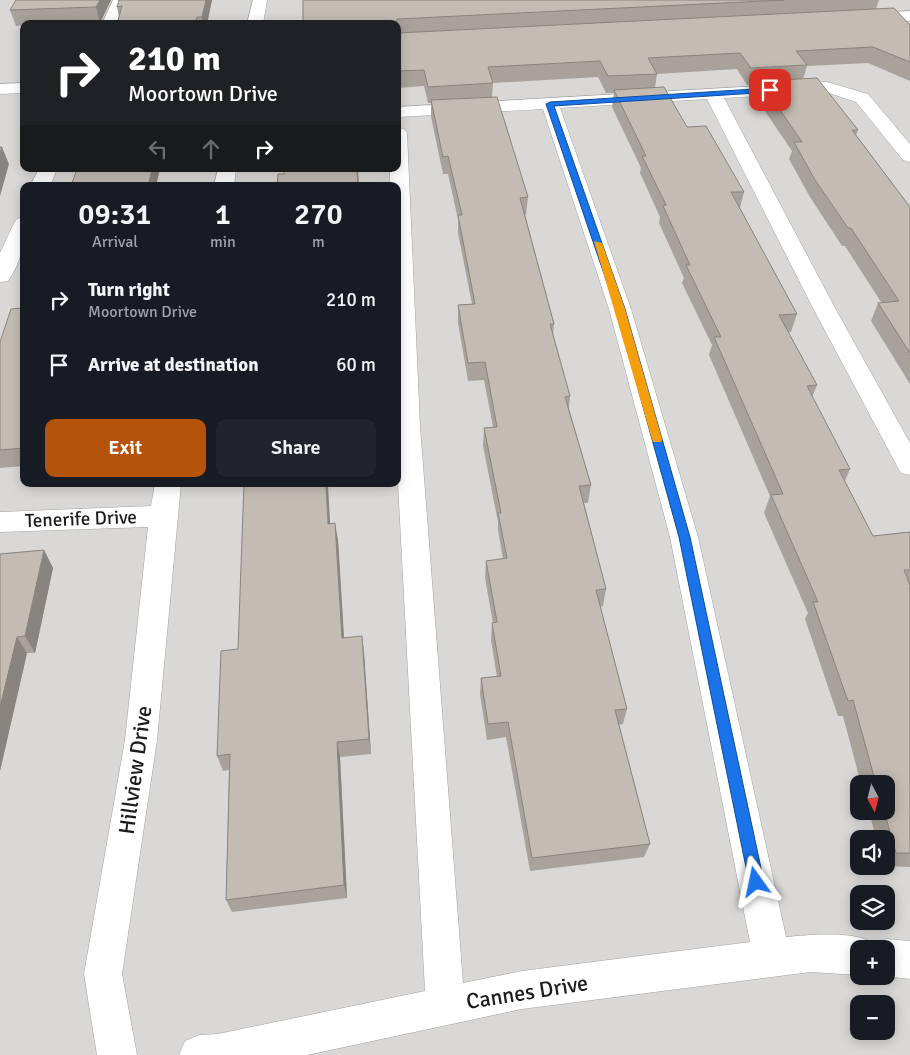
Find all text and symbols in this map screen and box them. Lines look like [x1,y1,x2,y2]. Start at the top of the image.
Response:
text: 210 m [128,37,221,80]
icon: right [45,40,110,105]
pin [749,69,791,111]
icon: arrive [756,76,784,104]
text: Moortown Drive [128,80,278,107]
icon: left [144,135,172,163]
icon: ahead [197,135,225,163]
icon: right [250,135,278,163]
text: 09:31 [78,196,152,233]
text: 1 [215,196,231,233]
text: 270 [294,196,343,233]
text: Arrival [92,232,138,252]
text: min [210,232,236,252]
text: m [312,232,325,252]
text: Turn right [88,278,170,302]
icon: right [45,286,73,314]
text: 210 m [326,288,376,312]
text: Moortown Drive [88,302,197,322]
icon: arrive [45,351,73,379]
text: Arrive at destination [88,353,259,377]
text: 60 m [336,353,376,377]
button: Exit [45,419,206,477]
button: Share [216,419,376,477]
street label: Tenerife Drive [25,505,137,533]
street label: Hillview Drive [113,704,157,836]
north arrow [850,775,895,820]
map controls [850,775,895,1040]
button: sound [850,830,895,875]
position arrow [729,855,781,907]
button: layers [850,885,895,930]
button: + [850,940,895,985]
street label: Cannes Drive [464,969,590,1015]
button: − [850,995,895,1040]

